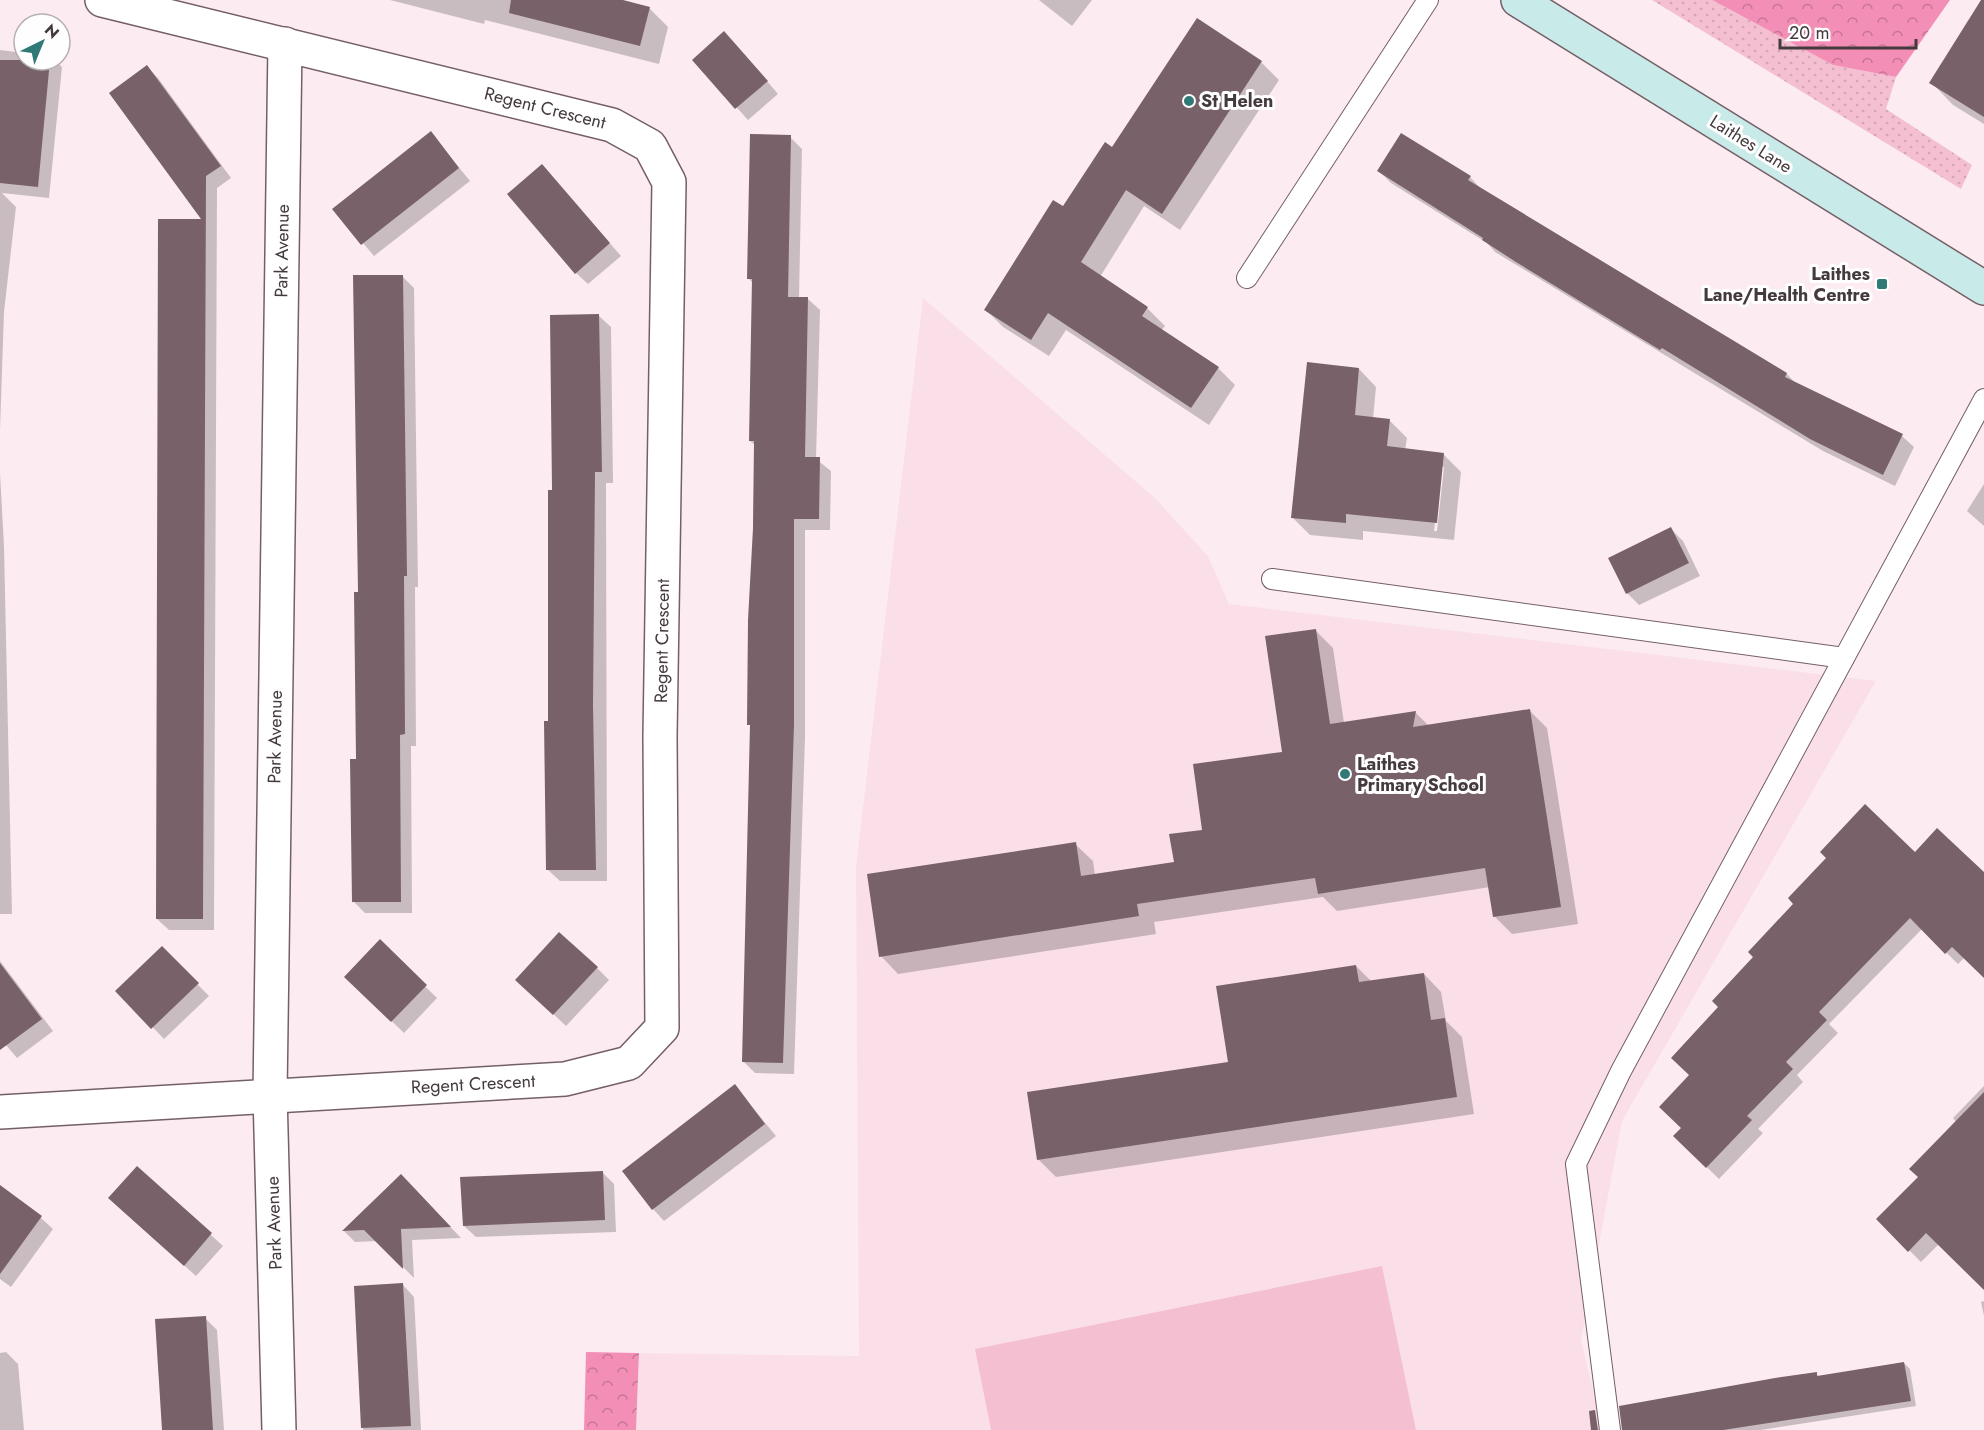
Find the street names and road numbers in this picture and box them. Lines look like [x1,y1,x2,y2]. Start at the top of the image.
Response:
street label: Regent Crescent [481,80,609,136]
street label: Laithes Lane [1705,108,1797,180]
street label: Park Avenue [268,204,296,298]
street label: Regent Crescent [648,578,676,703]
street label: Park Avenue [261,690,289,784]
street label: Regent Crescent [410,1068,536,1100]
street label: Park Avenue [259,1176,289,1270]

